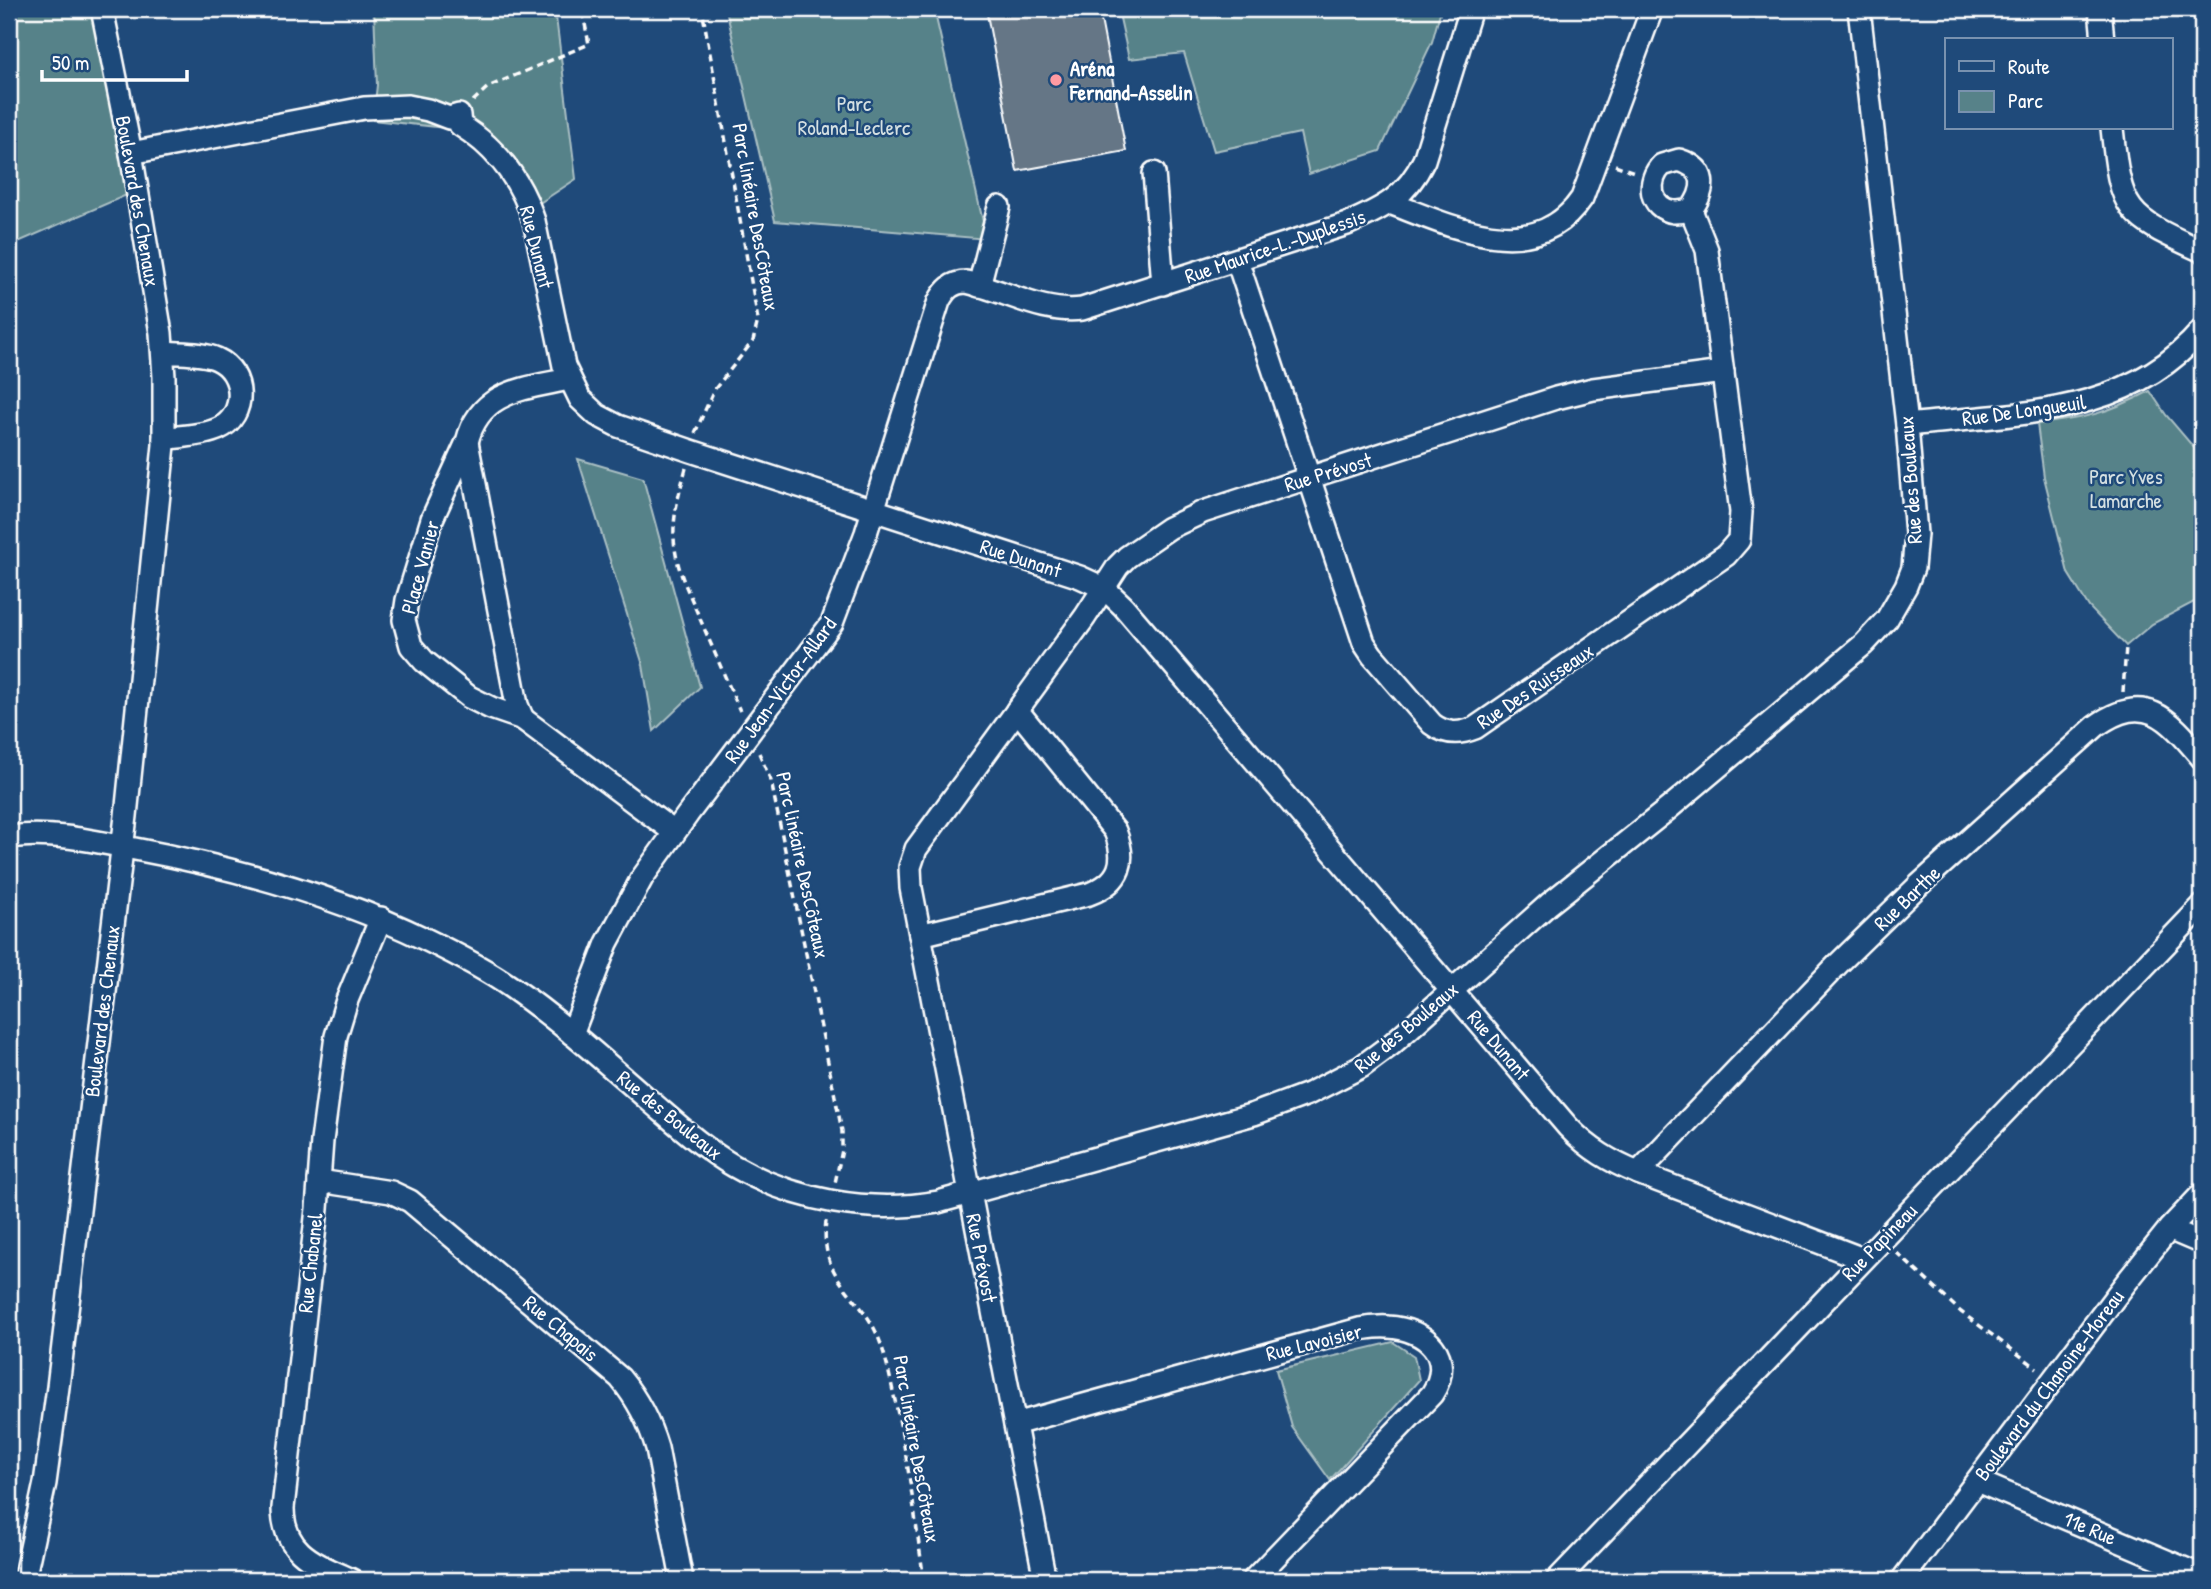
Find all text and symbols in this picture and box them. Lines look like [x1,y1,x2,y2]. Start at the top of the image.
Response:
scale bar [42,38,187,82]
legend [1945,38,2172,130]
text: 50 m [52,48,89,77]
text: Route [2008,52,2050,81]
place label: Aréna Fernand-Asselin [1069,54,1193,107]
marker: Aréna Fernand-Asselin [1048,72,1064,88]
text: Parc [2008,86,2043,115]
park label: Parc Roland-Leclerc [798,89,911,142]
street label: Boulevard des Chenaux [109,113,167,289]
street label: Parc linéaire DesCôteaux [725,121,787,313]
street label: Rue Maurice-L.-Duplessis [1181,202,1369,290]
street label: Rue Dunant [513,203,561,292]
street label: Rue De Longueuil [1960,387,2088,433]
street label: Rue des Bouleaux [1891,415,1929,545]
street label: Rue Prévost [1281,445,1376,499]
park label: Parc Yves Lamarche [2089,462,2163,515]
street label: Place Vanier [394,517,446,617]
street label: Rue Dunant [977,531,1066,585]
street label: Rue Jean-Victor-Allard [717,611,843,769]
street label: Rue Des Ruisseaux [1471,636,1599,736]
street label: Parc linéaire DesCôteaux [769,769,837,961]
street label: Rue Barthe [1867,859,1947,937]
street label: Boulevard des Chenaux [77,923,127,1099]
street label: Rue des Bouleaux [1348,975,1464,1079]
street label: Rue Dunant [1461,1004,1538,1087]
street label: Rue des Bouleaux [611,1063,729,1167]
street label: Rue Papineau [1835,1196,1924,1287]
street label: Rue Chabanel [290,1211,330,1314]
street label: Rue Prévost [959,1211,1005,1306]
street label: Boulevard du Chanoine-Moreau [1968,1283,2131,1486]
street label: Rue Chapais [517,1288,605,1368]
street label: Rue Lavoisier [1263,1316,1365,1368]
street label: Parc linéaire DesCôteaux [886,1353,948,1545]
street label: 11e Rue [2059,1504,2121,1552]

